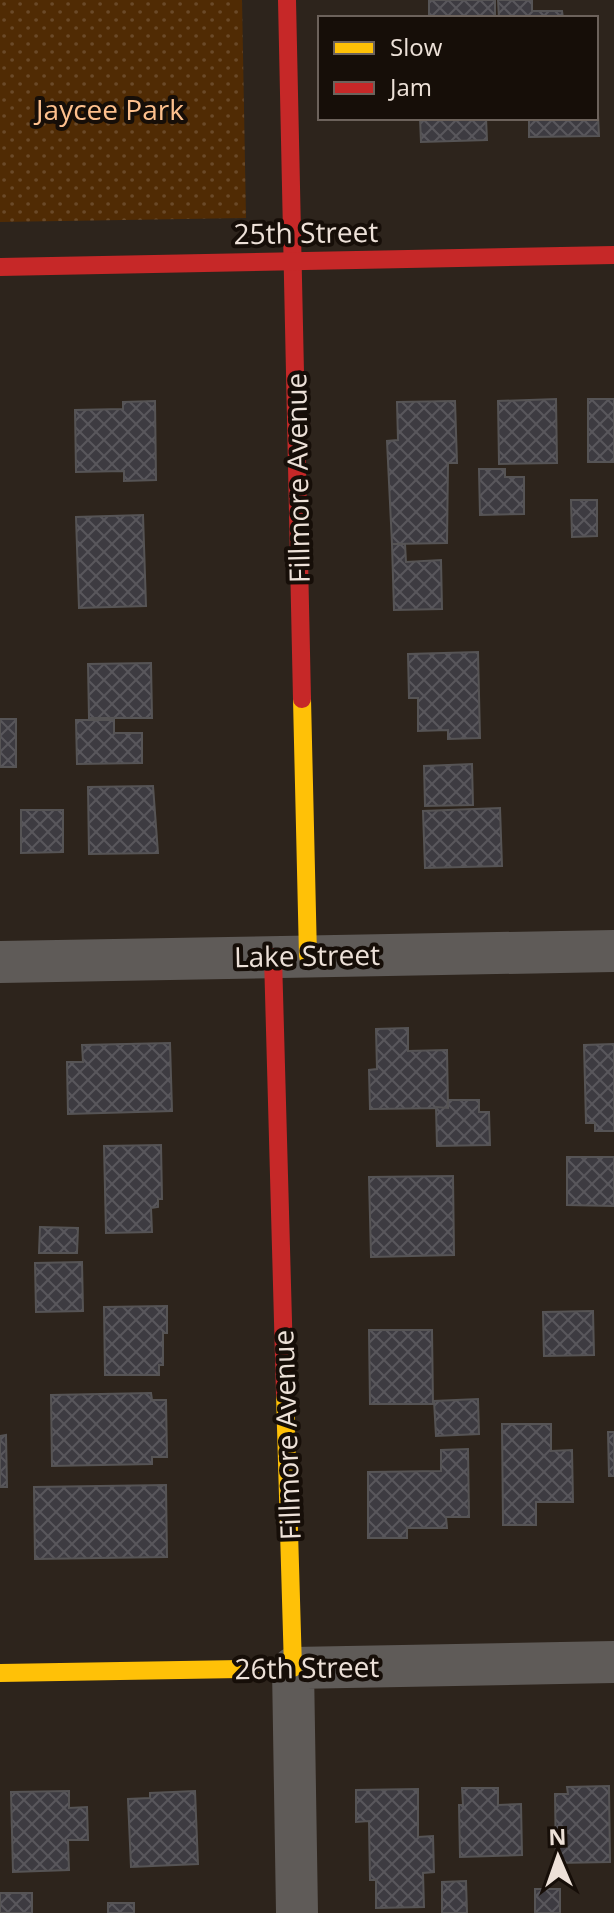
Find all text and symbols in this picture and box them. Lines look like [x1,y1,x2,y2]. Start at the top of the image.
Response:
legend [318,16,598,120]
text: Slow [390,30,443,63]
text: Jam [388,70,432,103]
park label: Jaycee Park [33,90,184,128]
street label: 25th Street [233,212,379,252]
street label: Fillmore Avenue [276,373,318,584]
street label: Lake Street [234,935,380,975]
street label: Fillmore Avenue [263,1329,309,1541]
street label: 26th Street [234,1647,380,1687]
north arrow [518,1817,598,1897]
text: N [548,1821,567,1851]

